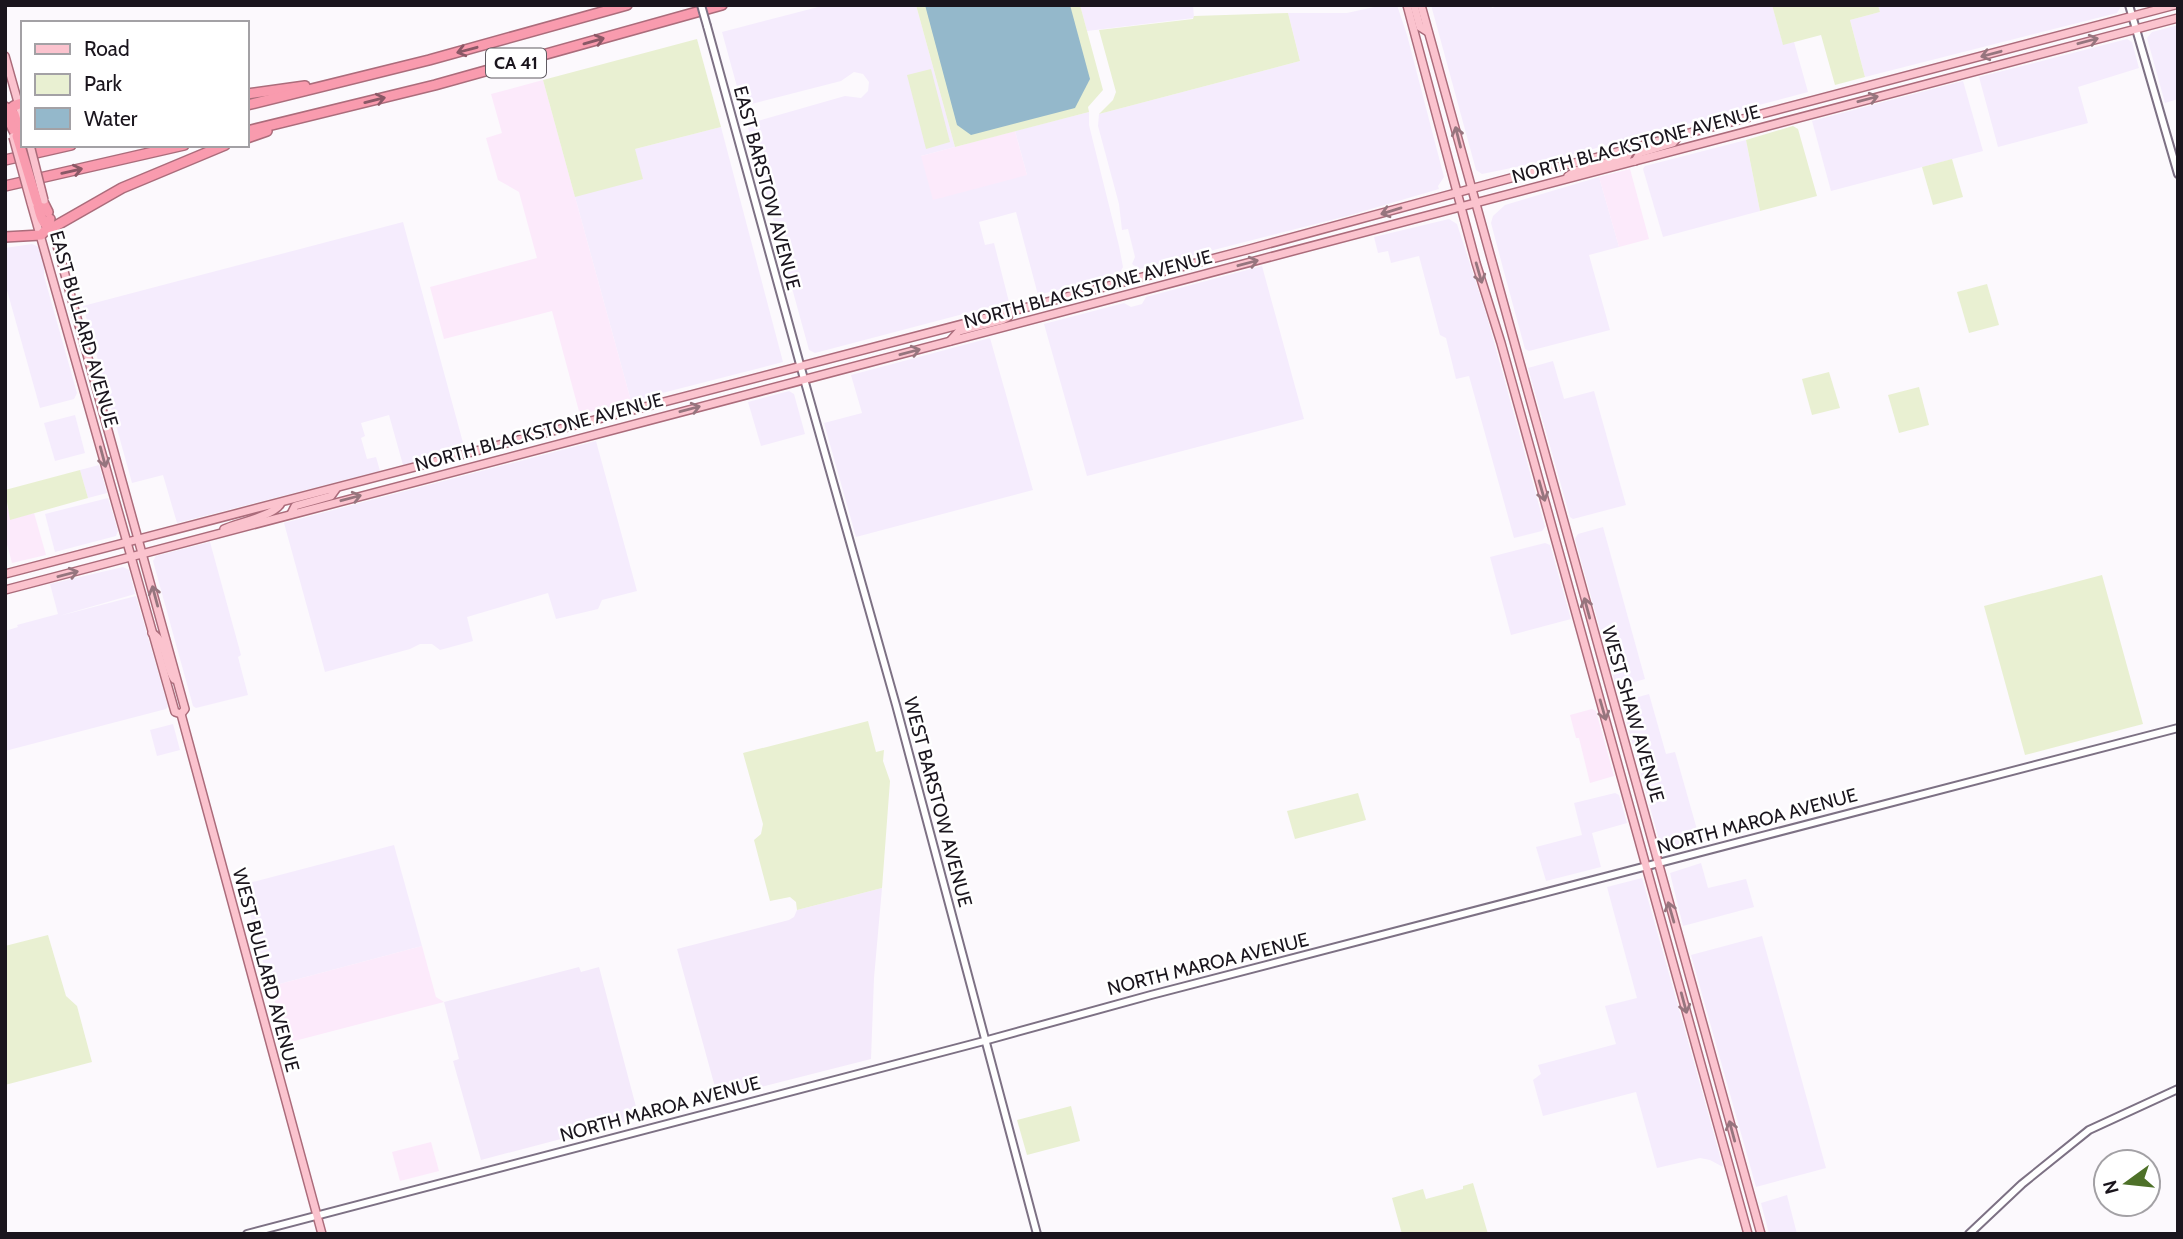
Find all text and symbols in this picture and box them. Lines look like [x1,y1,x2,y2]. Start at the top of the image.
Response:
legend [21,21,248,147]
one-way arrow [583,34,605,47]
one-way arrow [2077,34,2099,47]
text: Road [84,36,130,61]
one-way arrow [456,44,478,57]
road number: CA 41 [486,48,546,78]
one-way arrow [1980,48,2003,61]
text: Park [84,71,122,96]
street label: EAST BARSTOW AVENUE [729,83,805,293]
one-way arrow [1857,92,1879,105]
one-way arrow [363,93,386,106]
street label: NORTH BLACKSTONE AVENUE [1509,100,1763,188]
text: Water [84,106,138,131]
one-way arrow [1451,126,1464,149]
one-way arrow [60,164,83,177]
one-way arrow [1381,205,1403,218]
street label: EAST BULLARD AVENUE [45,228,123,430]
street label: NORTH BLACKSTONE AVENUE [961,245,1215,333]
one-way arrow [1236,256,1259,269]
one-way arrow [1473,261,1486,283]
one-way arrow [898,344,920,357]
street label: NORTH BLACKSTONE AVENUE [412,388,666,476]
one-way arrow [678,402,700,415]
one-way arrow [97,446,110,468]
one-way arrow [1537,480,1550,502]
one-way arrow [339,491,362,504]
one-way arrow [57,566,79,579]
one-way arrow [147,585,160,607]
one-way arrow [1580,598,1593,620]
street label: WEST SHAW AVENUE [1597,623,1669,805]
street label: WEST BARSTOW AVENUE [899,694,977,910]
one-way arrow [1597,698,1610,721]
street label: NORTH MAROA AVENUE [1654,783,1860,859]
street label: WEST BULLARD AVENUE [228,866,304,1074]
one-way arrow [1664,901,1677,923]
street label: NORTH MAROA AVENUE [1105,928,1311,1000]
one-way arrow [1678,991,1691,1014]
street label: NORTH MAROA AVENUE [557,1071,763,1147]
one-way arrow [1725,1120,1738,1142]
north arrow [2092,1148,2162,1218]
text: N [2098,1178,2124,1197]

